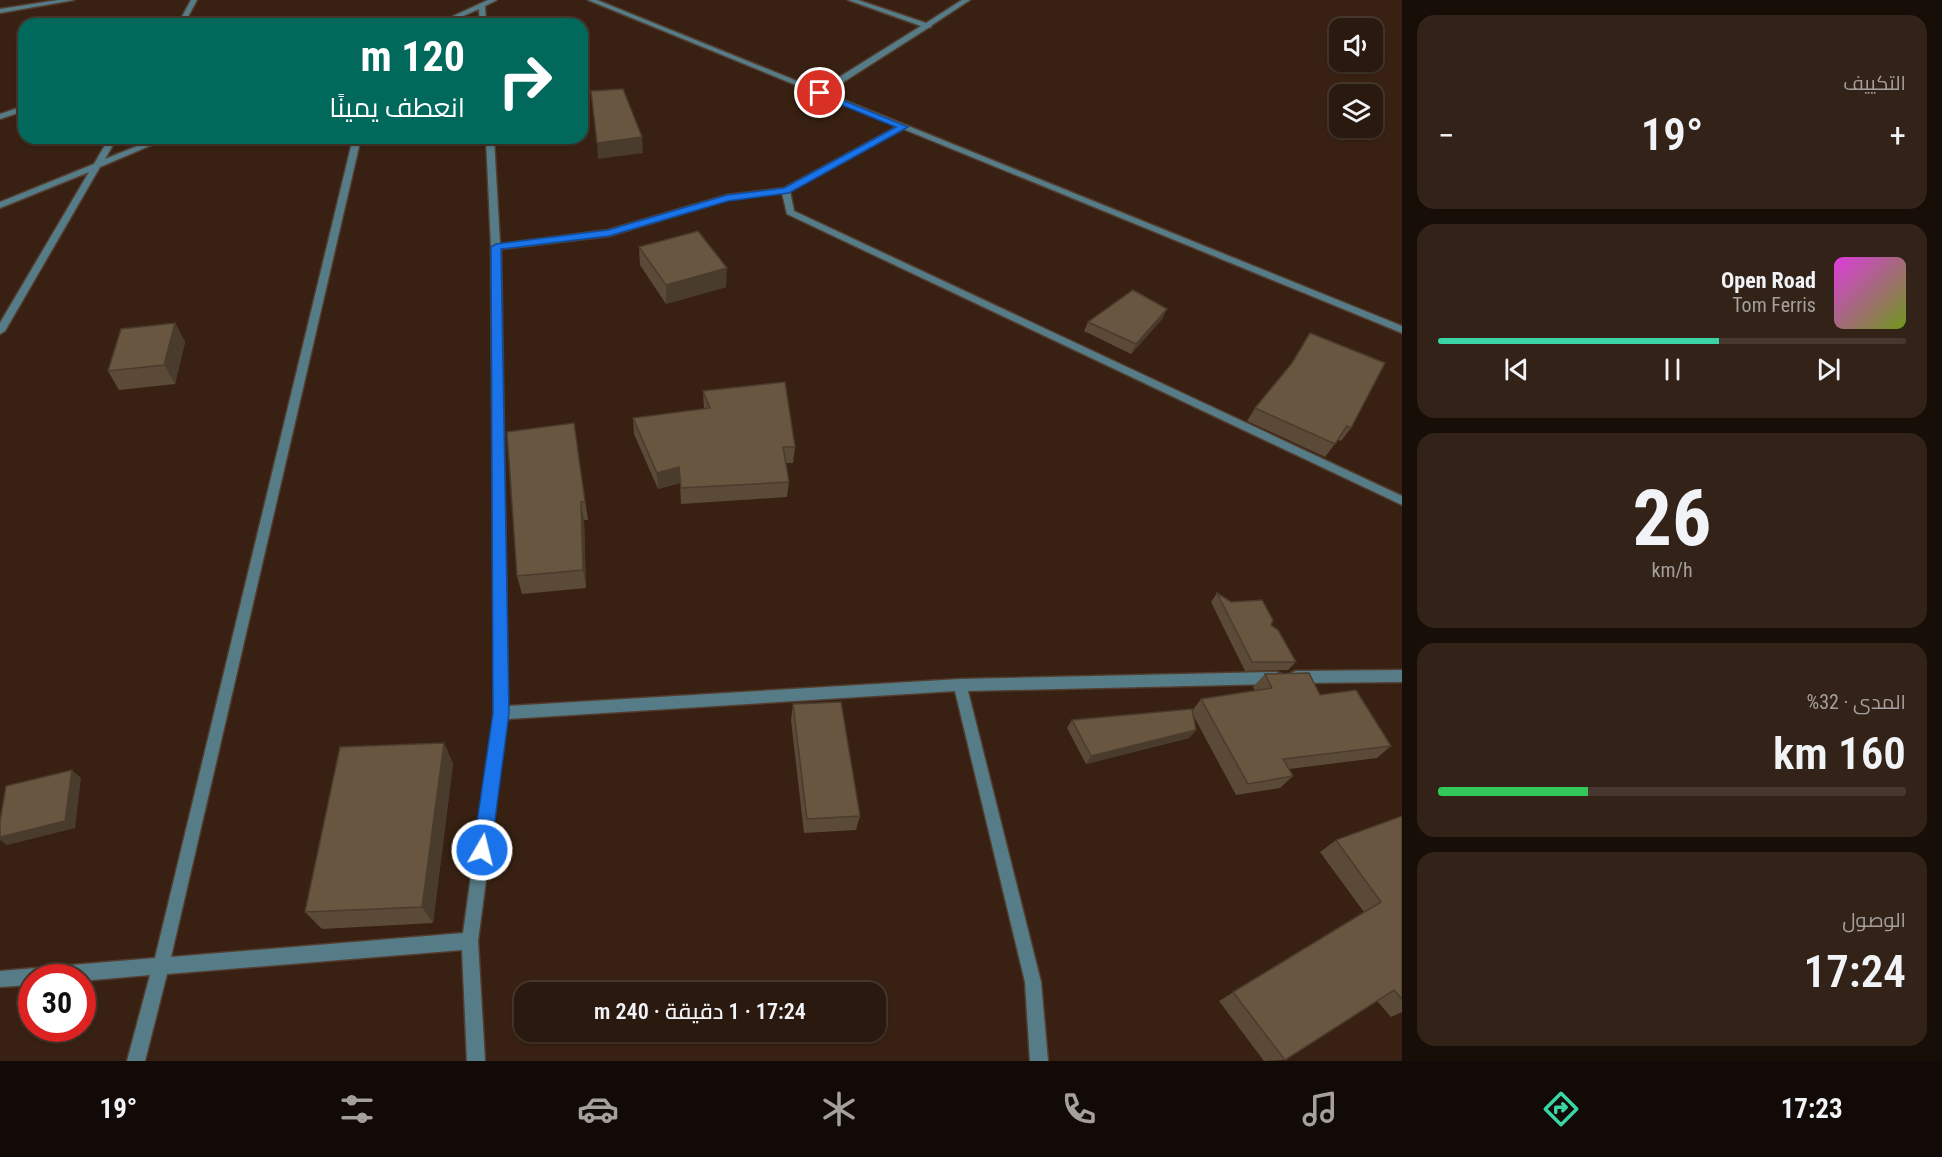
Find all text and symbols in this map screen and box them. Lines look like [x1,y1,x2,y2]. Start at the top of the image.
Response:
map controls [1329,18,1383,138]
button: sound [1329,18,1383,72]
text: 120 m [360,32,465,81]
icon: right [486,42,564,120]
pin [794,67,845,118]
text: التكييف [1843,71,1906,95]
icon: arrive [803,76,836,109]
button: layers [1329,84,1383,138]
text: انعطف يمينًا [329,92,465,124]
text: 19° [1641,108,1703,161]
text: − [1438,116,1455,155]
text: + [1890,116,1906,155]
text: Open Road [1721,268,1816,293]
text: Tom Ferris [1732,293,1816,317]
icon: previous [1500,353,1533,386]
icon: pause [1656,353,1689,386]
icon: next [1812,353,1845,386]
text: 26 [1633,473,1711,564]
text: km/h [1651,558,1693,582]
text: المدى · 32% [1807,690,1906,714]
text: 160 km [1773,727,1906,780]
position arrow [450,818,514,882]
text: الوصول [1842,908,1906,932]
text: 17:24 [1804,945,1906,998]
speed limit sign: 30 [18,964,96,1042]
text: 17:24 · 1 دقيقة · 240 m [594,999,806,1024]
icon: filters [336,1088,378,1130]
icon: car [577,1088,619,1130]
icon: climate [818,1088,860,1130]
icon: phone [1058,1088,1100,1130]
icon: music [1299,1088,1341,1130]
icon: directions [1540,1088,1582,1130]
text: 19° [100,1093,137,1125]
text: 17:23 [1781,1093,1843,1125]

